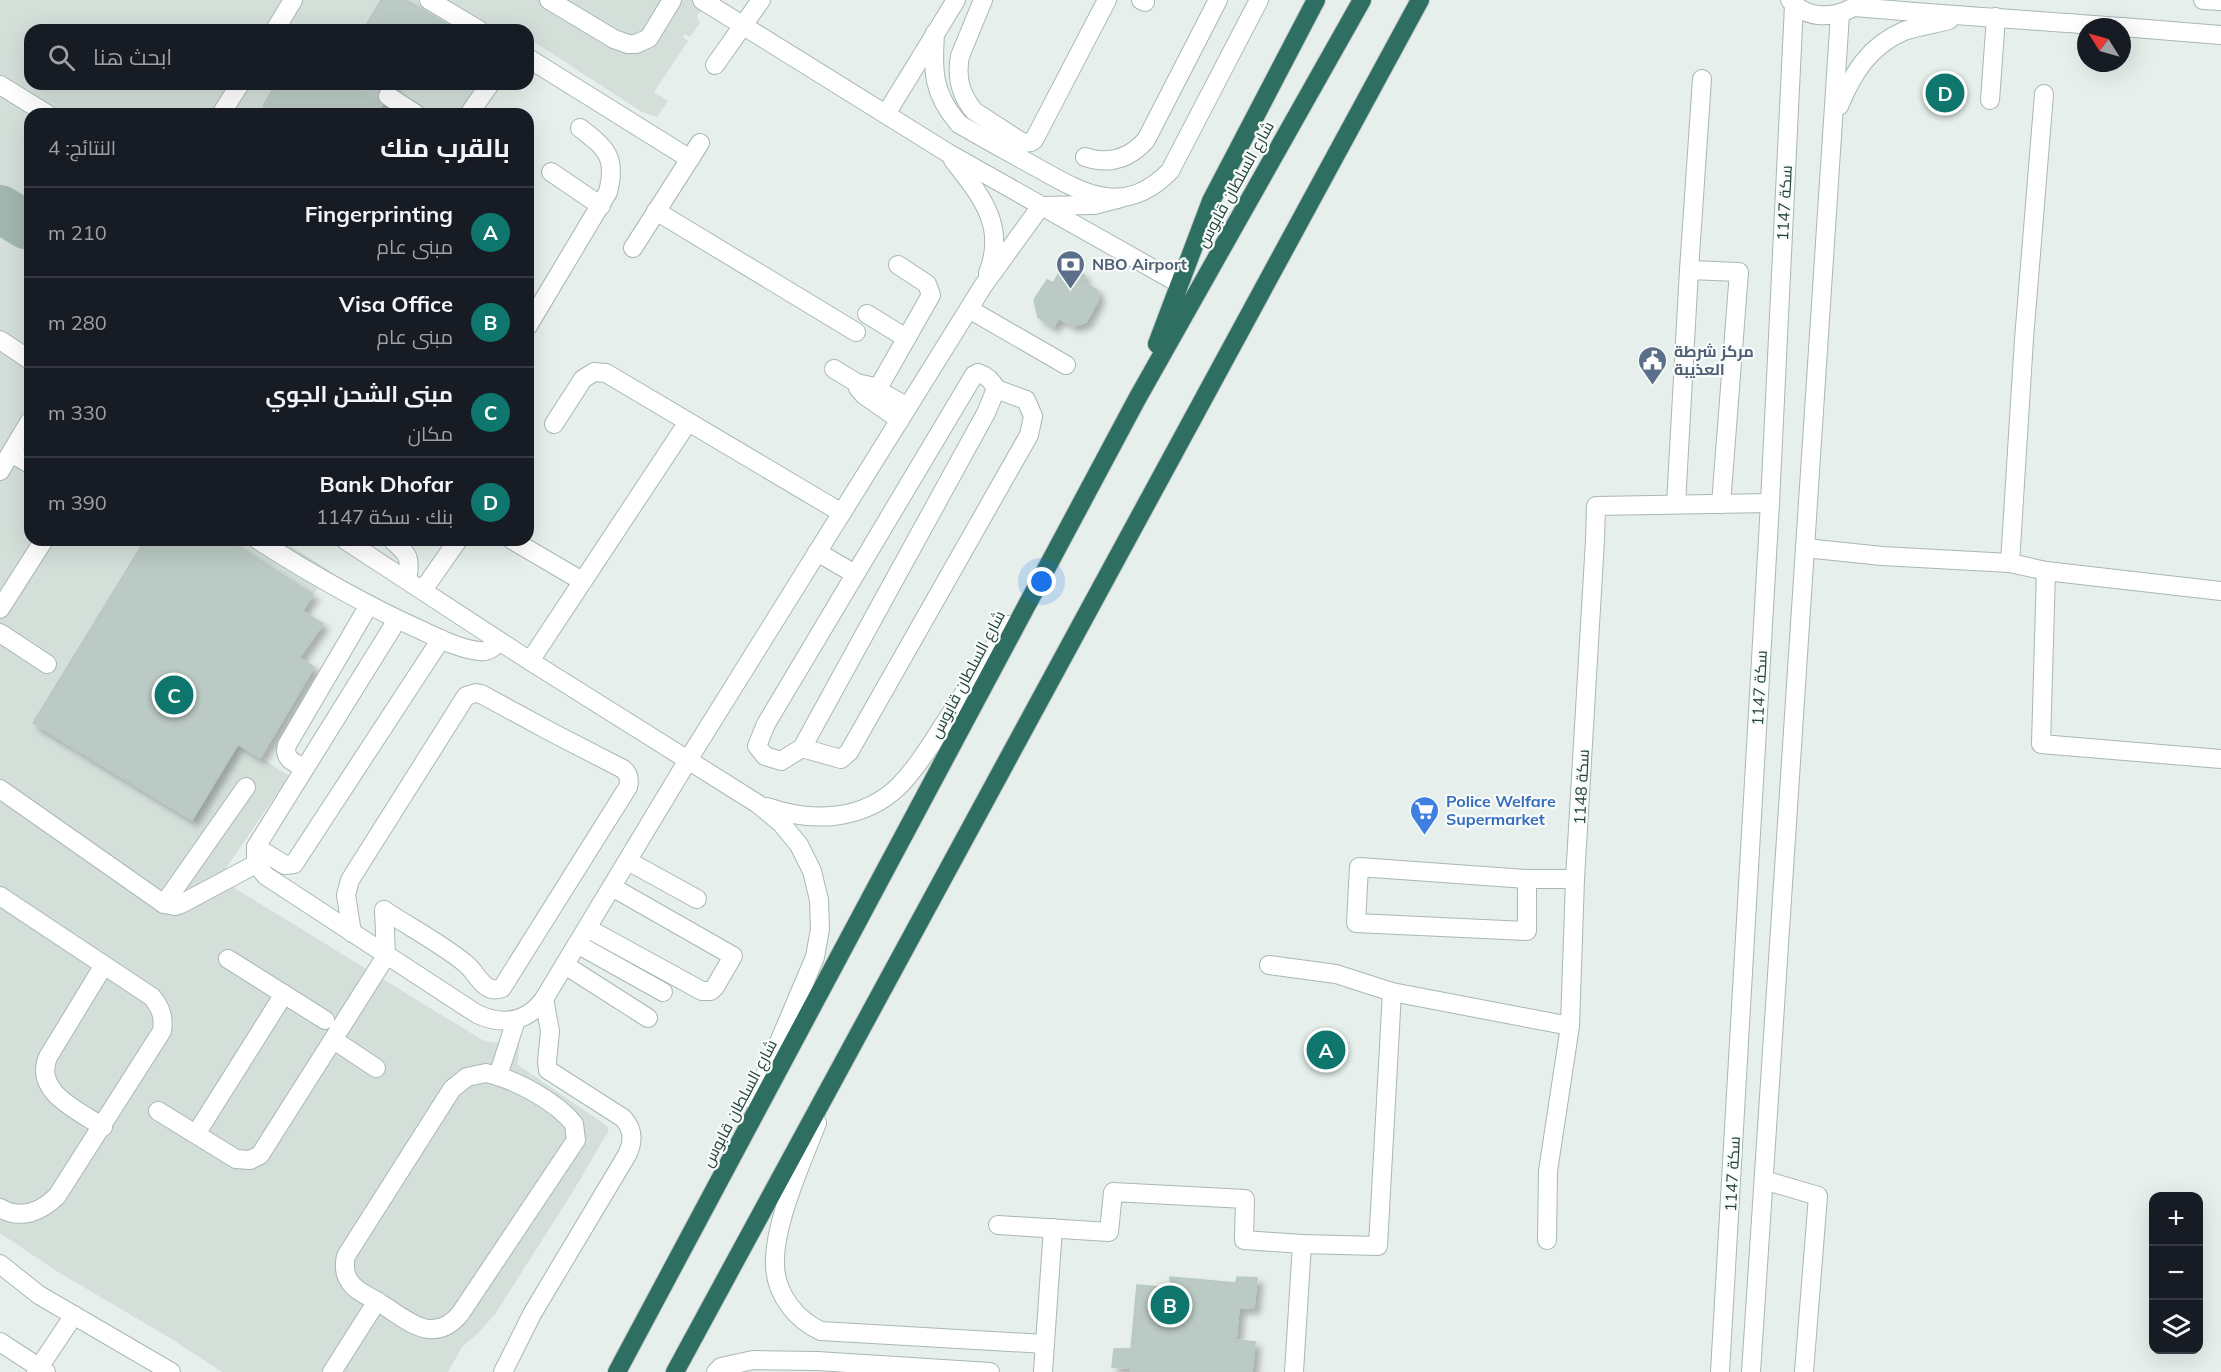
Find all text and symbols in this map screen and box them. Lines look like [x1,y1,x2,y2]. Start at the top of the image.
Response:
north arrow [2077,18,2131,72]
search box [24,24,534,90]
icon: search [45,41,78,74]
text: ابحث هنا [93,43,172,71]
pin: D [1926,70,1964,116]
street label: شارع السلطان قابوس [1192,117,1280,252]
text: بالقرب منك [380,131,510,164]
text: النتائج: 4 [48,135,116,160]
street label: سكة 1147 [1772,165,1796,241]
text: Fingerprinting [305,200,453,228]
text: 210 m [48,220,107,245]
text: A [483,220,498,245]
text: مبنى عام [377,234,453,259]
bank icon: NBO Airport [1055,248,1087,290]
place label: NBO Airport [1092,254,1187,274]
text: Visa Office [339,290,453,318]
text: 280 m [48,310,107,335]
text: B [484,310,497,335]
text: مبنى عام [377,324,453,349]
place label: مركز شرطة العذيبة [1674,341,1754,379]
public building icon: مركز شرطة العذيبة [1637,344,1669,386]
text: مبنى الشحن الجوي [265,380,453,408]
text: 330 m [48,400,107,425]
text: C [484,400,497,425]
text: مكان [408,421,453,446]
text: Bank Dhofar [320,470,453,498]
text: 390 m [48,490,107,515]
text: D [483,490,498,515]
text: بنك · سكة 1147 [316,504,453,529]
your location [1027,567,1056,596]
street label: شارع السلطان قابوس [925,607,1011,742]
street label: سكة 1147 [1747,650,1771,726]
pin: C [154,672,194,718]
street label: سكة 1148 [1569,749,1593,825]
place label: Police Welfare Supermarket [1446,791,1556,829]
supermarket icon: Police Welfare Supermarket [1409,794,1441,836]
pin: A [1306,1028,1346,1072]
street label: شارع السلطان قابوس [697,1036,783,1171]
street label: سكة 1147 [1720,1136,1744,1212]
map controls [2149,1192,2203,1354]
button: + [2149,1192,2203,1246]
button: − [2149,1246,2203,1300]
pin: B [1150,1282,1190,1328]
button: layers [2149,1300,2203,1354]

